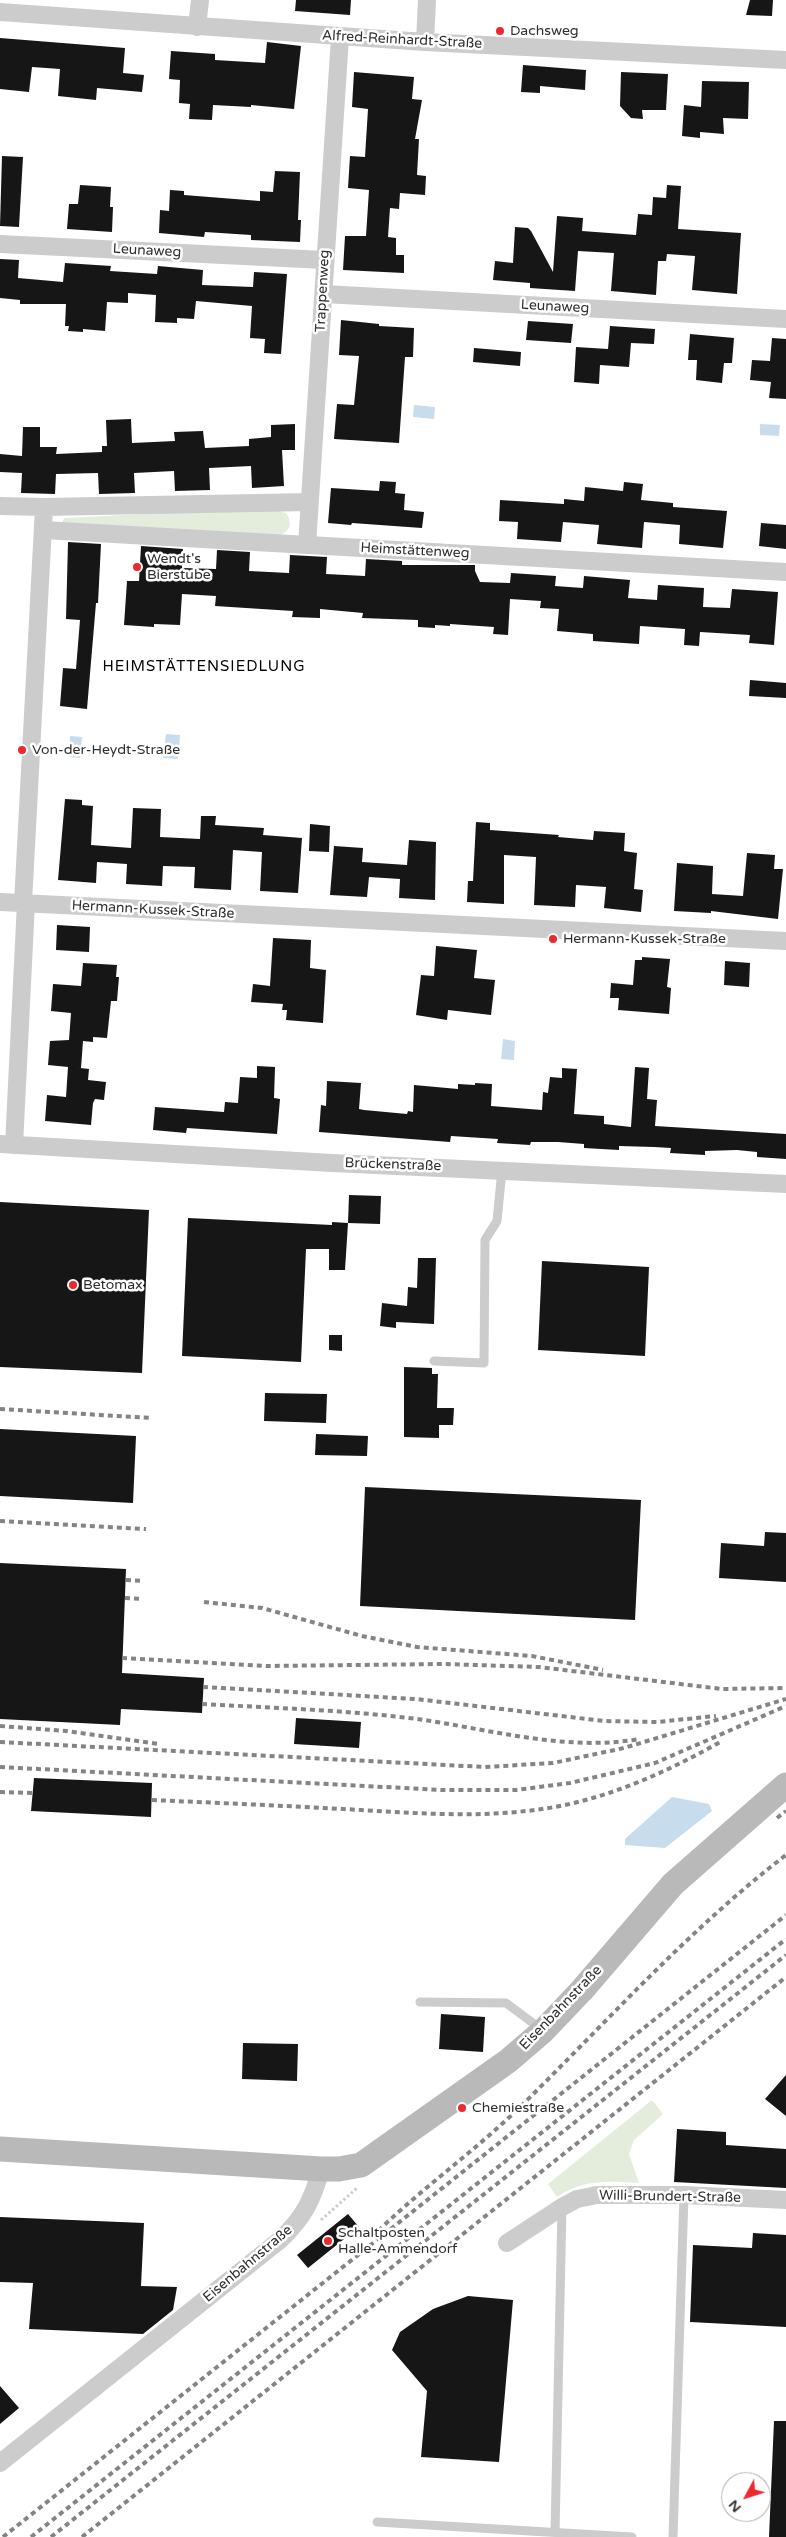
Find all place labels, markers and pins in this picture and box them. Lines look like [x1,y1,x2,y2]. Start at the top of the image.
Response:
place label: Dachsweg [510,23,579,39]
marker: Dachsweg [494,25,506,37]
place label: Wendt's Bierstube [147,551,211,584]
marker: Wendt's Bierstube [131,561,143,573]
place label: Von-der-Heydt-Straße [32,742,180,758]
marker: Von-der-Heydt-Straße [16,744,28,756]
place label: Hermann-Kussek-Straße [563,931,726,947]
marker: Hermann-Kussek-Straße [547,933,559,945]
place label: Betomax [83,1277,143,1293]
marker: Betomax [67,1279,79,1291]
place label: Chemiestraße [472,2100,564,2116]
marker: Chemiestraße [456,2102,468,2114]
place label: Schaltposten Halle-Ammendorf [338,2225,457,2258]
marker: Schaltposten Halle-Ammendorf [322,2235,334,2247]

